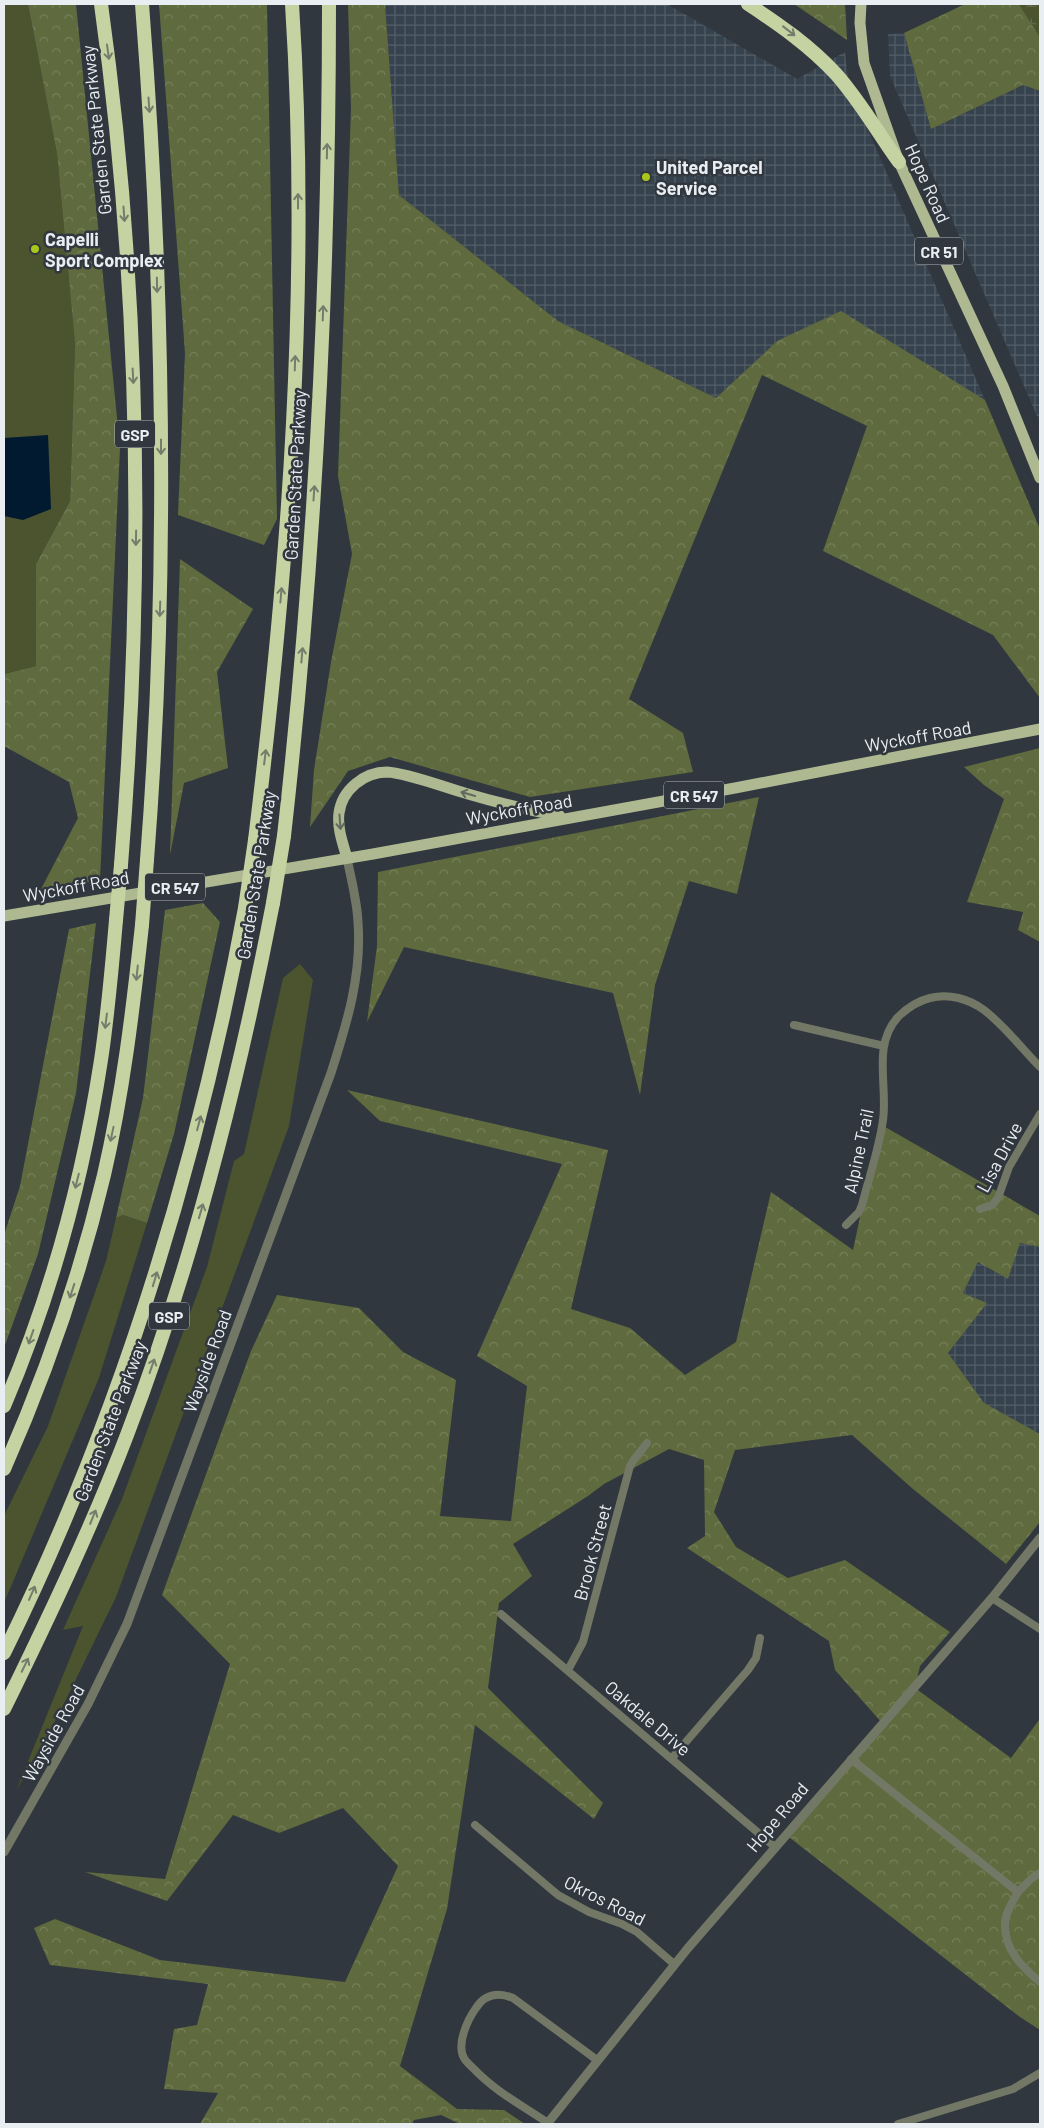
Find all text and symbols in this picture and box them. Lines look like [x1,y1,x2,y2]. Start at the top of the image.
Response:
one-way arrow [782,26,795,37]
street label: Garden State Parkway [76,44,116,216]
one-way arrow [103,44,113,60]
one-way arrow [144,96,154,112]
street label: Hope Road [901,140,955,226]
one-way arrow [322,143,332,160]
place label: United Parcel Service [656,156,763,199]
marker: United Parcel Service [640,171,652,183]
one-way arrow [293,193,303,210]
one-way arrow [120,205,129,221]
place label: Capelli Sport Complex [45,228,163,271]
road number: CR 51 [915,238,963,264]
marker: Capelli Sport Complex [29,243,41,255]
one-way arrow [153,276,162,292]
one-way arrow [318,306,327,322]
one-way arrow [290,356,300,372]
one-way arrow [129,368,138,384]
street label: Garden State Parkway [280,389,310,561]
road number: GSP [115,420,155,448]
one-way arrow [156,438,166,455]
one-way arrow [309,486,319,502]
one-way arrow [131,530,141,546]
one-way arrow [277,588,286,604]
one-way arrow [155,601,165,617]
one-way arrow [297,648,306,664]
street label: Wyckoff Road [863,716,973,756]
one-way arrow [261,750,271,766]
road number: CR 547 [664,782,724,808]
street label: Garden State Parkway [232,789,280,961]
one-way arrow [461,789,477,799]
street label: Wyckoff Road [464,789,574,829]
one-way arrow [335,814,344,830]
street label: Wyckoff Road [21,866,131,906]
road number: CR 547 [145,874,205,900]
one-way arrow [132,965,141,981]
one-way arrow [101,1013,111,1029]
street label: Alpine Trail [838,1107,878,1195]
one-way arrow [195,1115,204,1131]
street label: Lisa Drive [971,1118,1027,1196]
one-way arrow [107,1125,117,1141]
one-way arrow [72,1172,81,1188]
one-way arrow [197,1203,207,1219]
one-way arrow [150,1271,160,1287]
one-way arrow [67,1283,76,1298]
road number: GSP [149,1302,189,1330]
street label: Wayside Road [178,1307,236,1415]
one-way arrow [25,1328,35,1344]
street label: Garden State Parkway [69,1337,151,1505]
one-way arrow [148,1358,157,1374]
street label: Brook Street [569,1501,615,1603]
one-way arrow [89,1510,98,1525]
one-way arrow [28,1586,38,1601]
one-way arrow [21,1658,30,1673]
street label: Oakdale Drive [601,1676,695,1760]
street label: Wayside Road [17,1681,89,1785]
street label: Hope Road [741,1778,813,1856]
street label: Okros Road [561,1870,649,1930]

